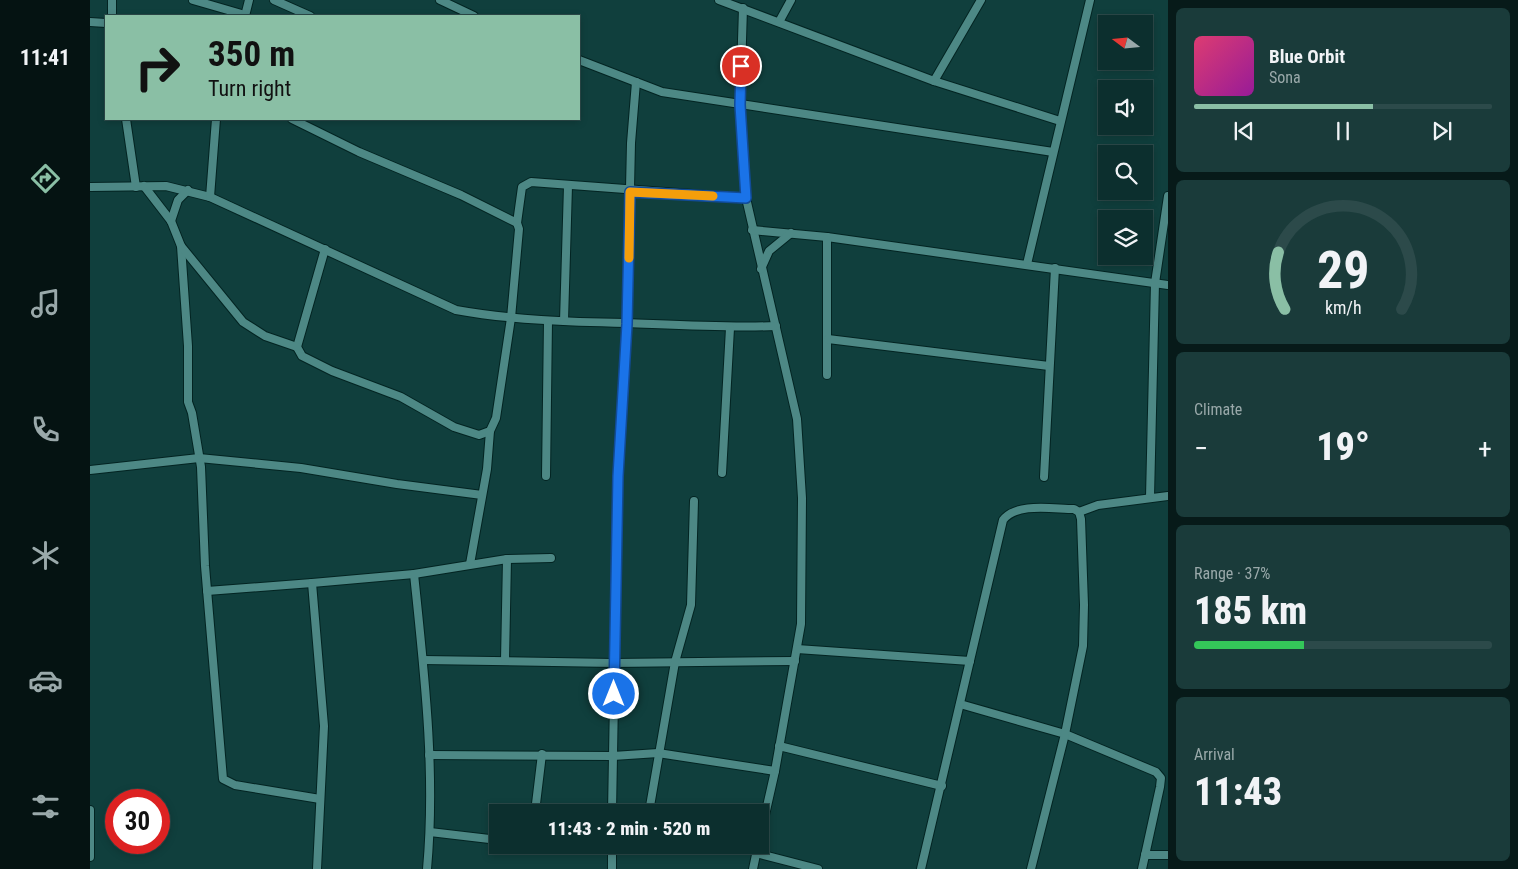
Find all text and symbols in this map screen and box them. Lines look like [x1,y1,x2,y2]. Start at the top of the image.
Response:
north arrow [1098,15,1152,70]
map controls [1098,15,1153,265]
text: 350 m [208,34,295,75]
icon: right [125,35,190,100]
text: 11:41 [20,45,70,70]
pin [720,45,762,87]
text: Blue Orbit [1269,45,1345,68]
icon: arrive [727,52,755,80]
text: Sona [1269,68,1301,87]
text: Turn right [208,76,291,101]
button: sound [1098,80,1153,135]
icon: previous [1230,117,1258,145]
icon: pause [1329,117,1357,145]
icon: next [1428,117,1456,145]
button: search [1098,145,1153,200]
icon: directions [28,161,63,196]
button: layers [1098,210,1153,265]
text: 29 [1317,240,1369,301]
icon: music [28,286,63,321]
text: km/h [1325,297,1361,318]
text: Climate [1194,400,1242,419]
icon: phone [28,412,63,447]
text: 19° [1316,425,1370,469]
text: − [1194,432,1208,465]
text: + [1478,432,1492,465]
icon: climate [28,538,63,573]
text: Range · 37% [1194,564,1270,583]
text: 185 km [1194,589,1307,633]
icon: car [28,663,63,698]
position arrow [587,667,639,719]
text: Arrival [1194,745,1235,764]
text: 11:43 [1194,770,1282,814]
icon: filters [28,789,63,824]
speed limit sign: 30 [105,789,170,854]
text: 11:43 · 2 min · 520 m [548,817,710,840]

